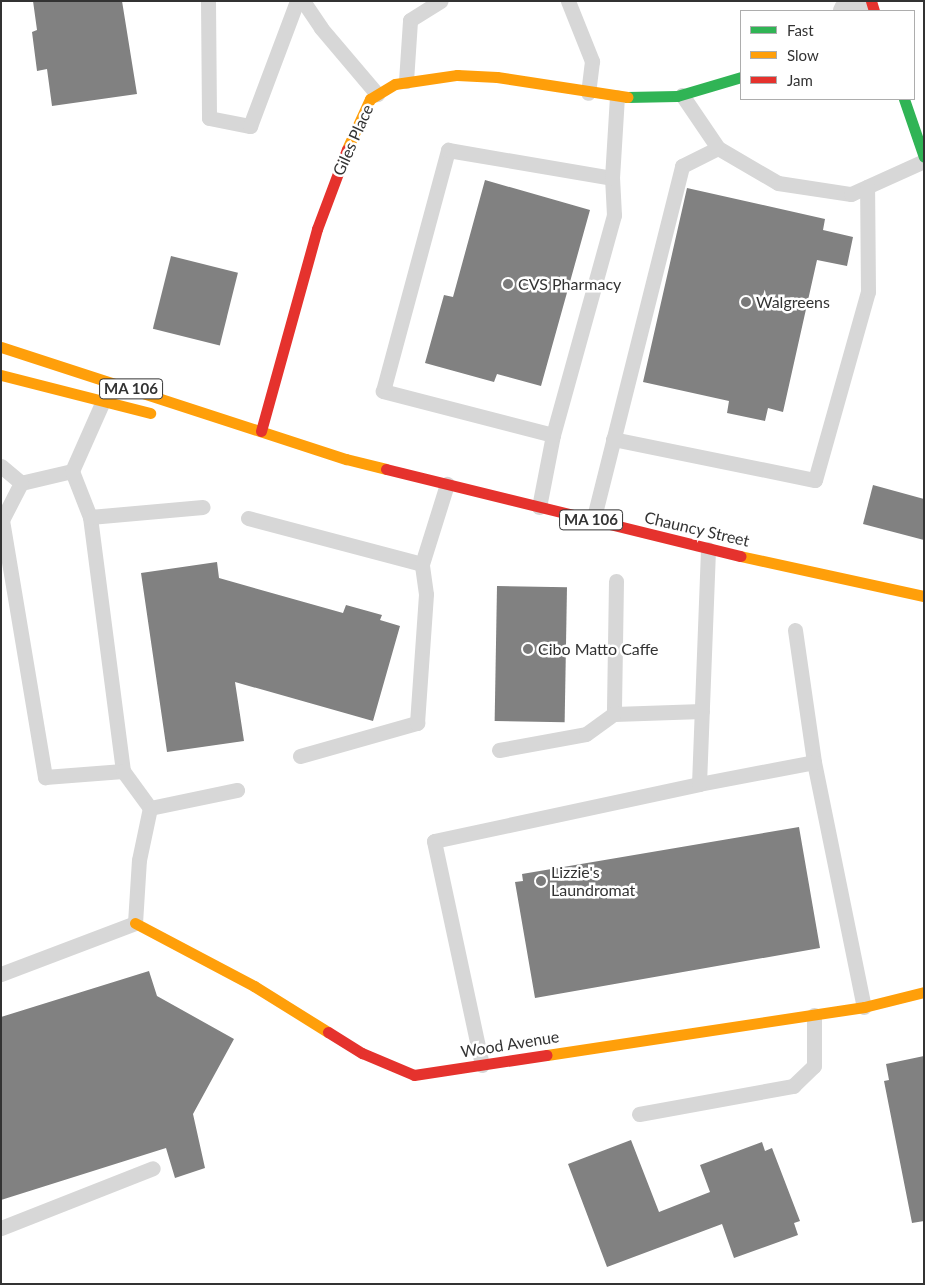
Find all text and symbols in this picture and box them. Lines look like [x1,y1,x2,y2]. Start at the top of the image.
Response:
legend [740,10,915,100]
text: Fast [787,21,814,39]
text: Slow [787,46,819,64]
text: Jam [787,71,813,89]
street label: Giles Place [329,101,377,179]
place label: CVS Pharmacy [518,274,621,294]
marker: CVS Pharmacy [502,278,514,290]
place label: Walgreens [756,292,830,312]
marker: Walgreens [740,296,752,308]
road number: MA 106 [98,376,164,402]
road number: MA 106 [558,508,624,532]
street label: Chauncy Street [642,508,752,550]
place label: Cibo Matto Caffe [538,639,659,659]
marker: Cibo Matto Caffe [522,643,534,655]
place label: Lizzie's Laundromat [551,862,635,900]
marker: Lizzie's Laundromat [535,875,547,887]
street label: Wood Avenue [459,1027,561,1061]

